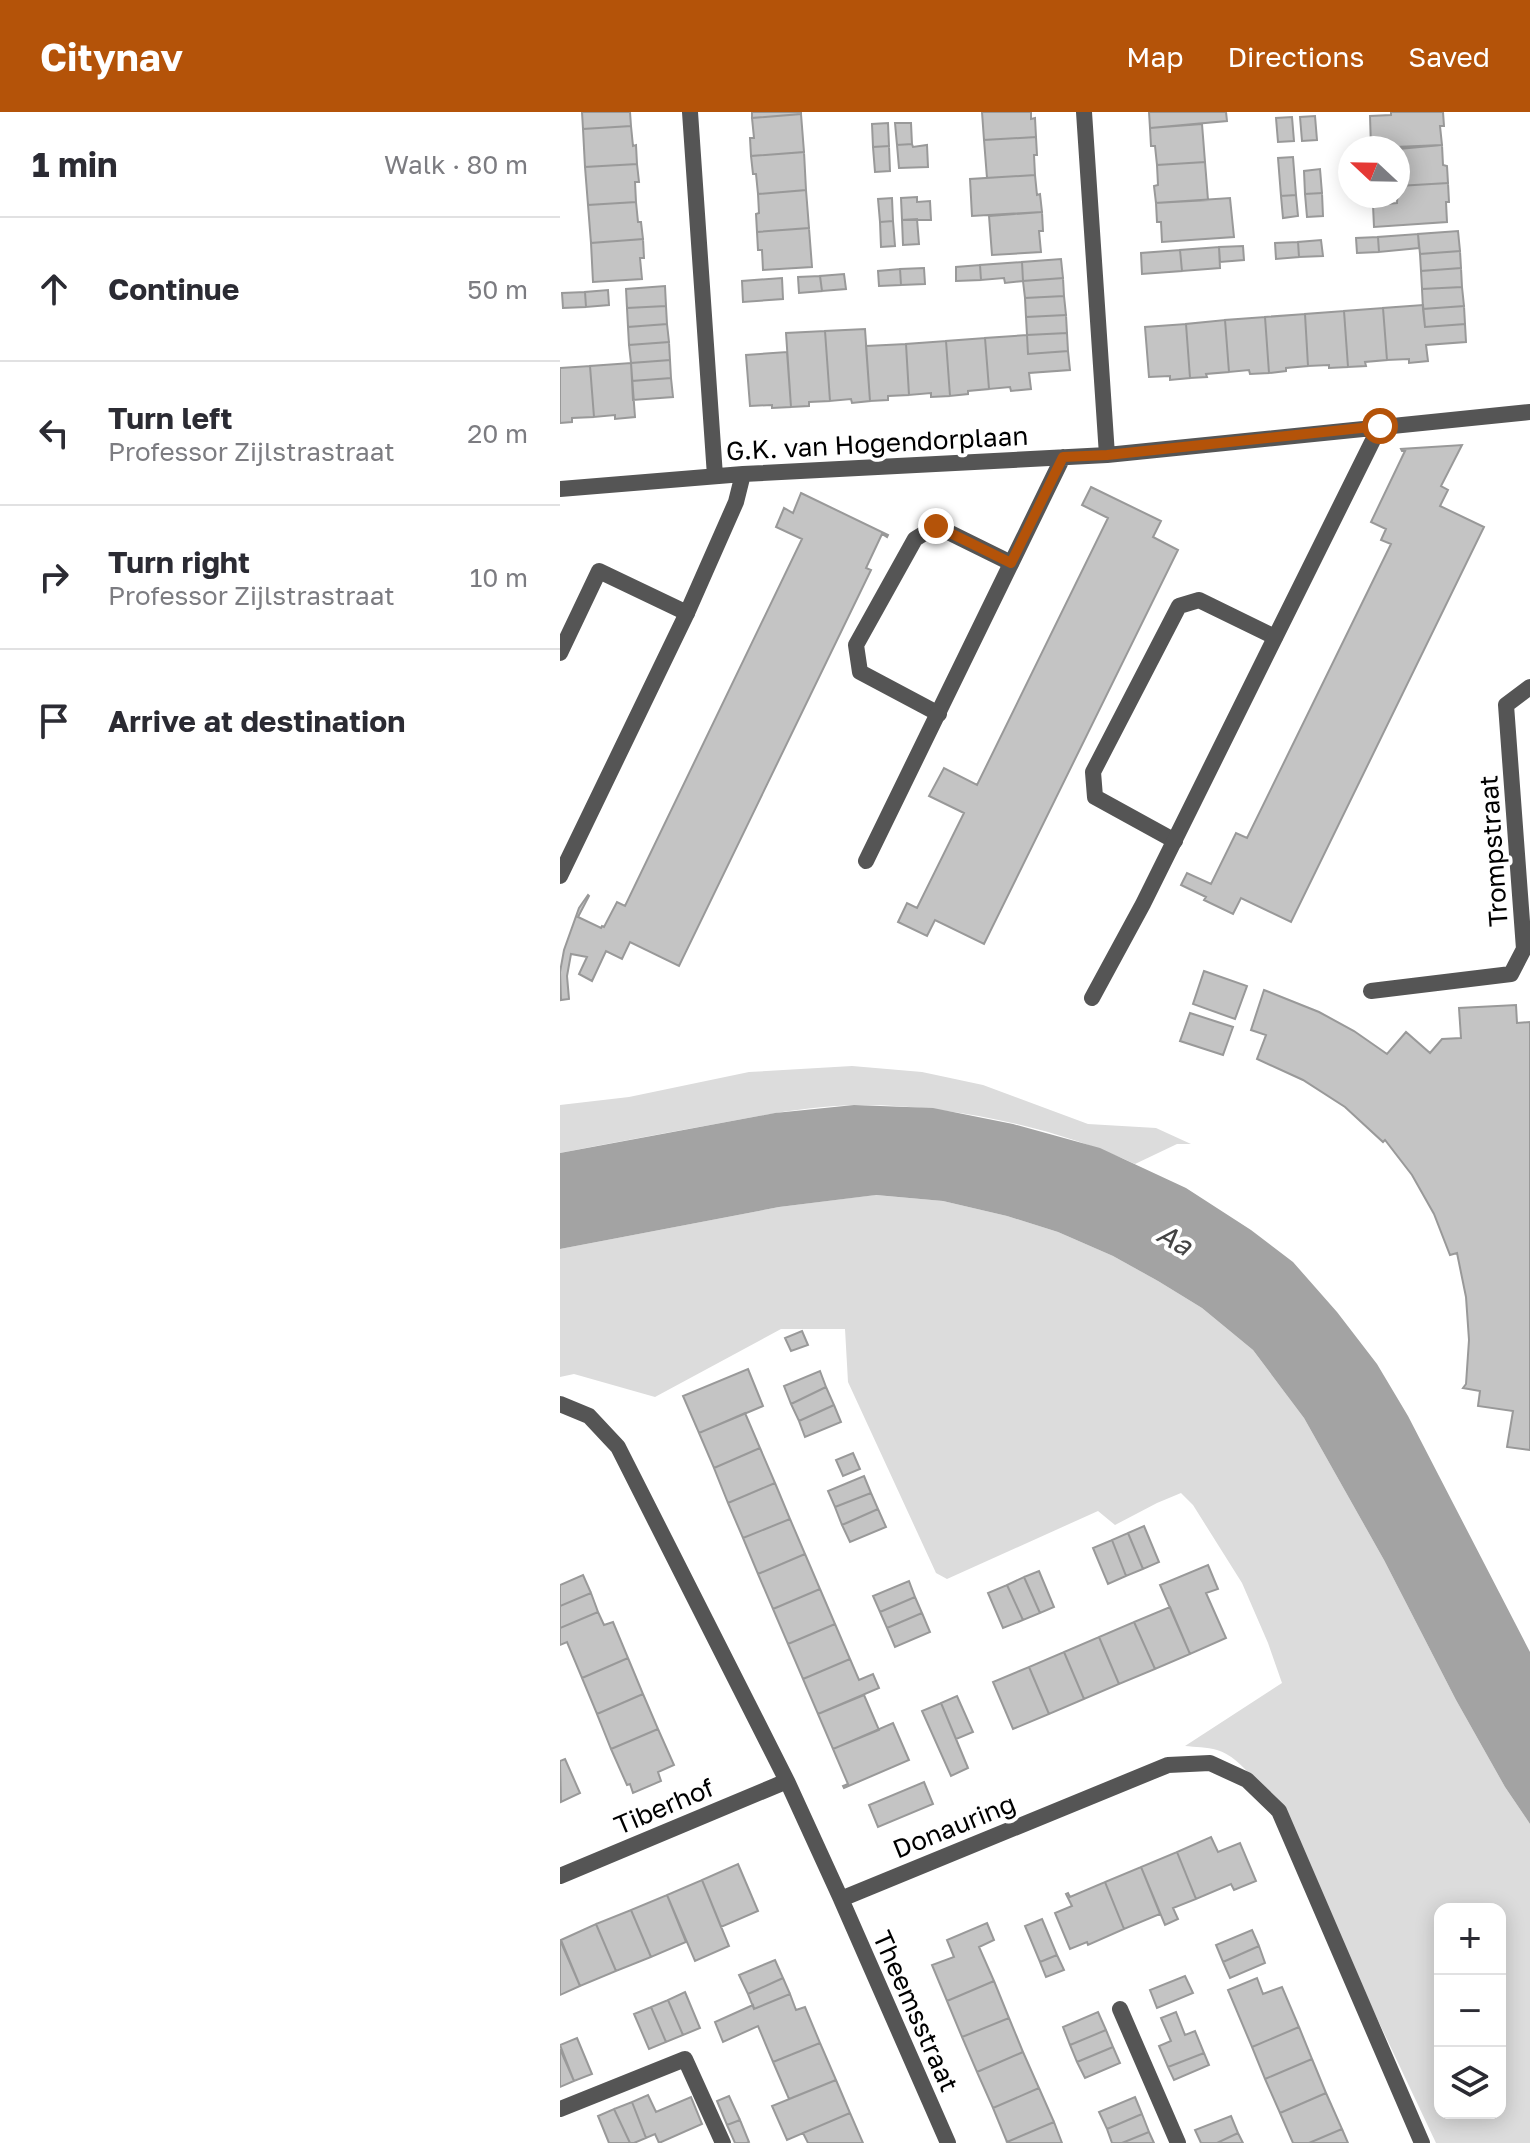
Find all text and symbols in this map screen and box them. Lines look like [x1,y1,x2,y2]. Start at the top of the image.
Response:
text: Citynav [40,34,183,79]
text: Map [1126,40,1183,73]
text: Directions [1227,40,1364,73]
text: Saved [1408,40,1490,73]
north arrow [1338,136,1410,208]
text: 1 min [32,144,118,184]
text: Walk · 80 m [384,149,528,180]
icon: ahead [32,267,76,311]
text: Continue [108,271,239,307]
text: 50 m [467,274,528,305]
text: Turn left [108,400,233,436]
route start [1362,408,1398,444]
icon: left [32,411,76,455]
text: 20 m [467,418,528,449]
street label: G.K. van Hogendorplaan [725,420,1029,466]
text: Professor Zijlstrastraat [108,436,395,467]
route end [918,508,954,544]
text: Turn right [108,544,250,580]
icon: right [32,555,76,599]
text: 10 m [470,562,528,593]
text: Professor Zijlstrastraat [108,580,395,611]
icon: arrive [32,699,76,743]
text: Arrive at destination [108,703,405,739]
street label: Trompstraat [1472,774,1514,928]
water label: Aa [1152,1216,1199,1263]
street label: Tiberhof [610,1771,718,1841]
street label: Donauring [888,1787,1020,1865]
map controls [1434,1903,1506,2119]
button: + [1434,1903,1506,1975]
street label: Theemsstraat [867,1926,965,2096]
button: − [1434,1975,1506,2047]
button: layers [1434,2047,1506,2119]

